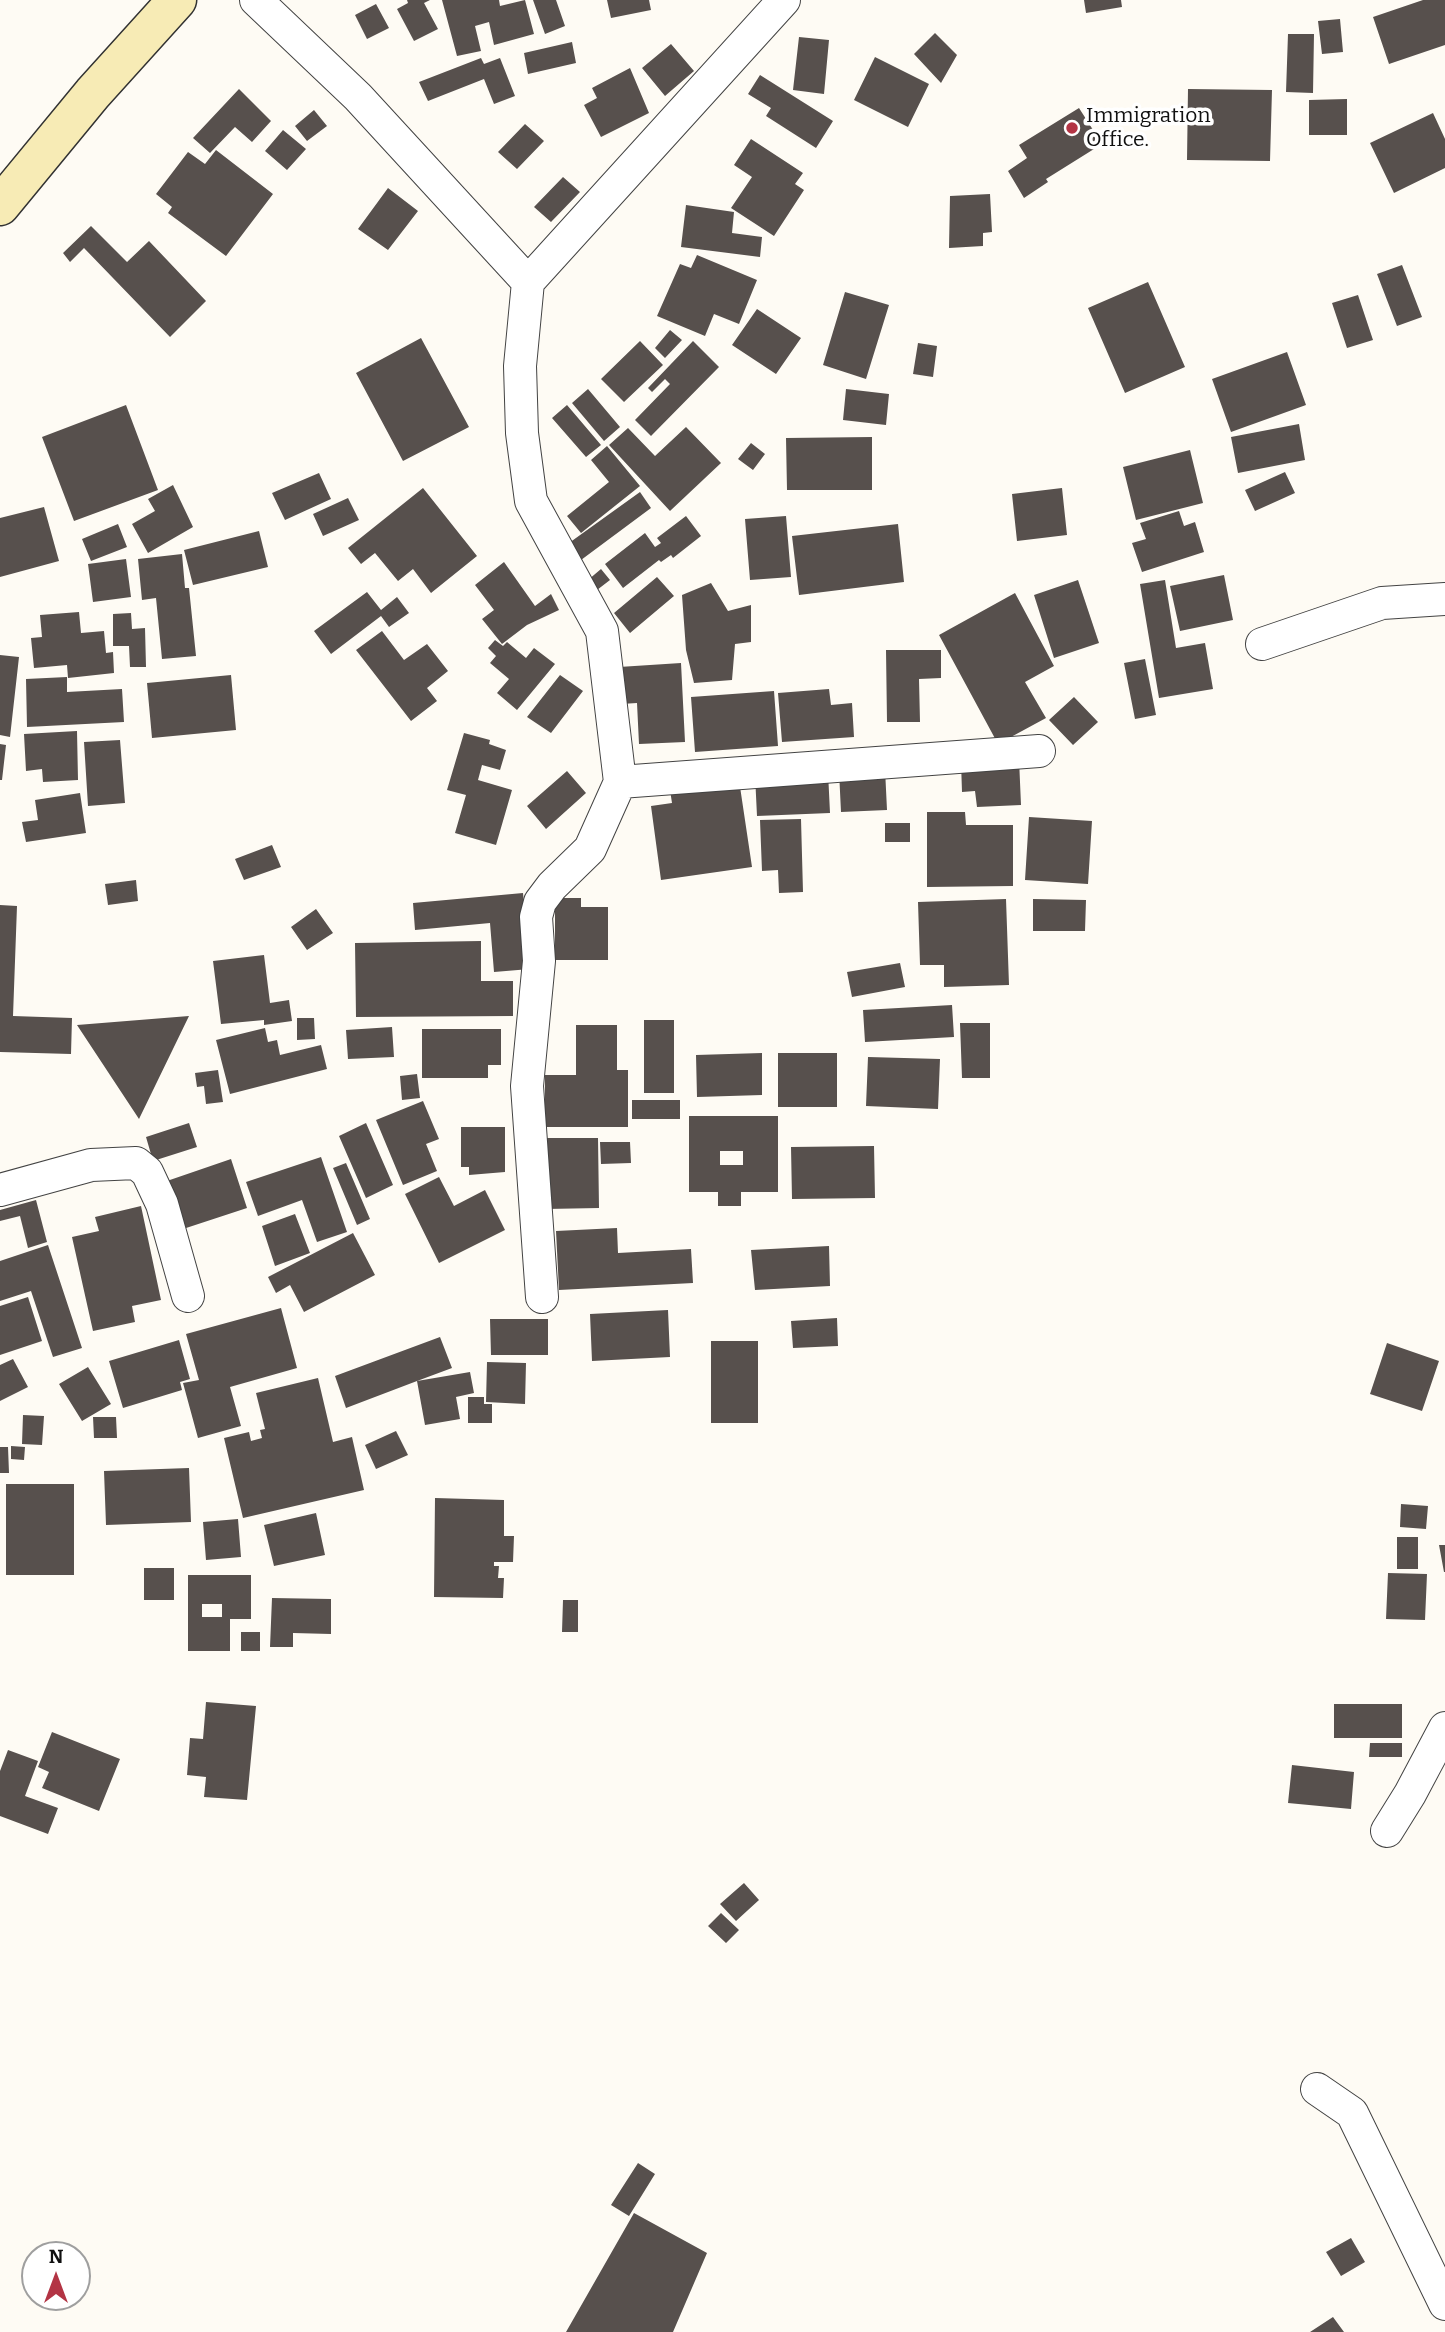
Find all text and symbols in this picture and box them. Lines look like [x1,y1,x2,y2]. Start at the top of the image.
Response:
place label: Immigration Office. [1086,103,1211,153]
marker: Immigration Office. [1064,120,1080,136]
north arrow [21,2241,91,2311]
text: N [49,2245,63,2268]

